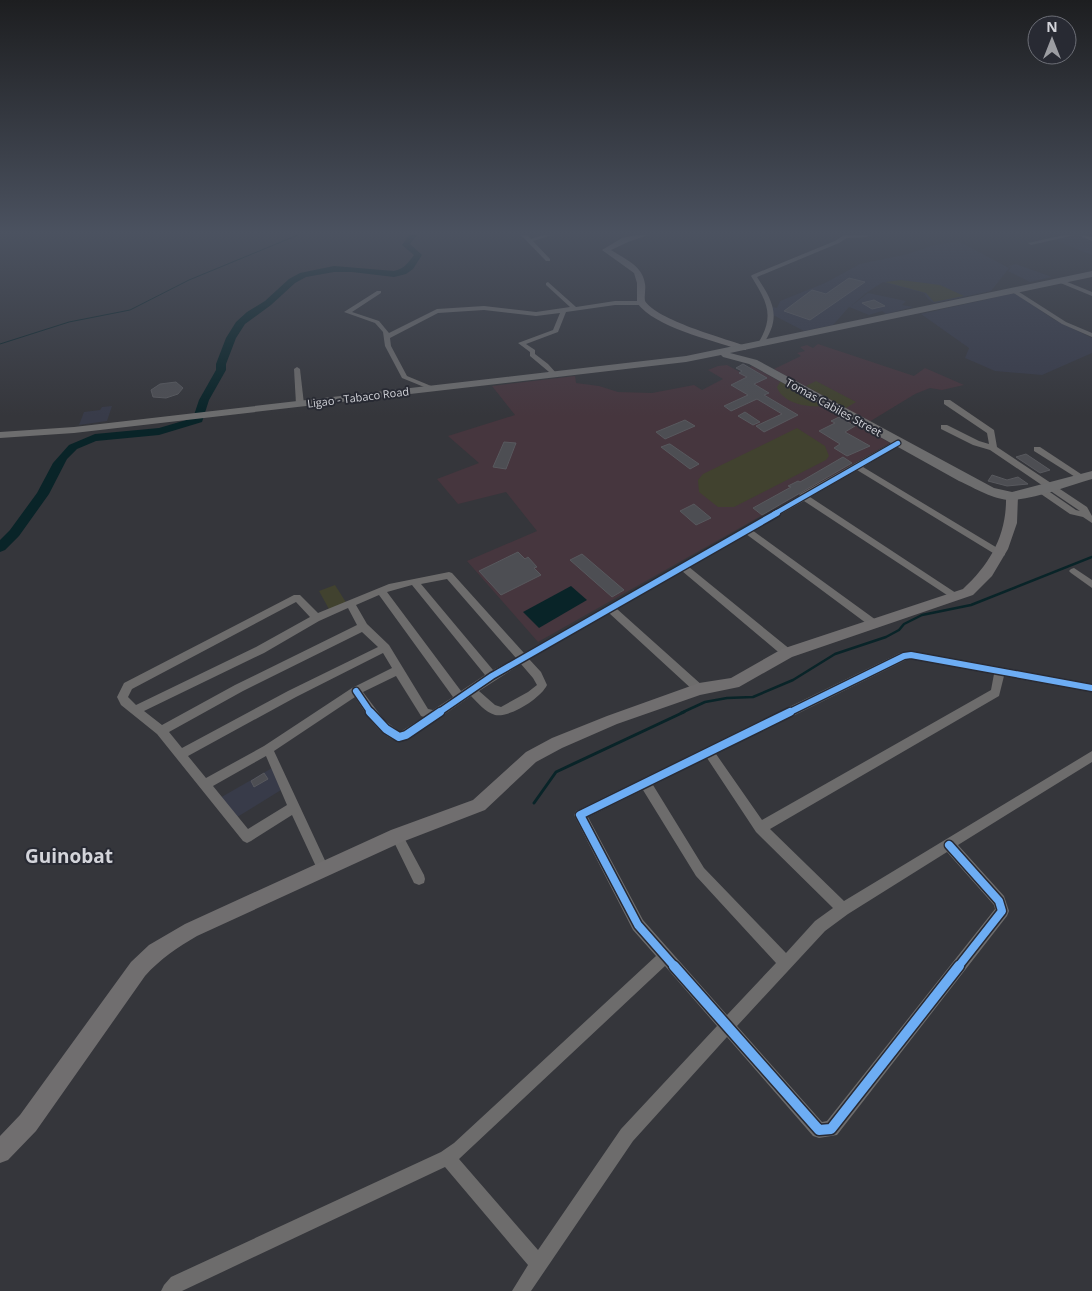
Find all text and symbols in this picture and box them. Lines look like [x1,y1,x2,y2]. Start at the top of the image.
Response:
north arrow [1027,15,1077,65]
text: N [1046,17,1058,36]
street label: Tomas Cabiles Street [783,374,885,440]
street label: Ligao - Tabaco Road [306,383,410,411]
district label: Guinobat [25,843,113,869]

